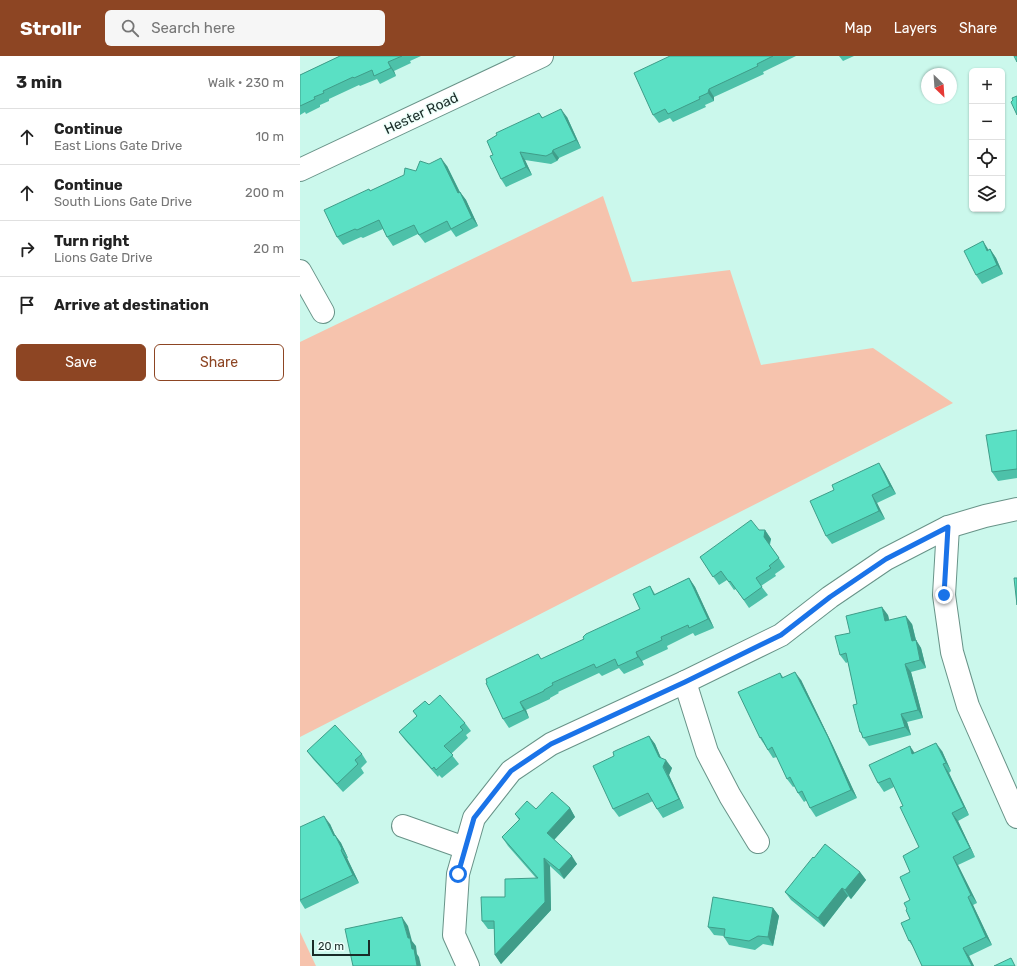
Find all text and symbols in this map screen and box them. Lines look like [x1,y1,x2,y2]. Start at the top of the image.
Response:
search box [105,10,385,46]
text: Strollr [20,17,81,40]
icon: search [119,17,141,39]
text: Search here [151,19,235,37]
text: Map [845,20,872,37]
text: Layers [894,20,937,37]
text: Share [959,20,997,37]
north arrow [921,68,957,104]
map controls [969,68,1005,212]
button: + [969,68,1005,104]
text: 3 min [16,72,62,92]
text: Walk · 230 m [208,75,284,90]
street label: Hester Road [381,89,461,138]
button: − [969,104,1005,140]
text: Continue [54,120,123,138]
icon: ahead [16,126,38,148]
text: 10 m [255,129,284,144]
text: East Lions Gate Drive [54,138,182,153]
button: locate [969,140,1005,176]
text: Continue [54,176,123,194]
button: layers [969,176,1005,212]
icon: ahead [16,182,38,204]
text: 200 m [245,185,284,200]
text: South Lions Gate Drive [54,194,192,209]
text: Turn right [54,232,129,250]
icon: right [16,238,38,260]
text: 20 m [253,241,284,256]
text: Lions Gate Drive [54,250,152,265]
icon: arrive [16,294,38,316]
text: Arrive at destination [54,296,209,314]
button: Save [16,344,146,381]
button: Share [154,344,284,381]
route end [935,586,953,604]
route start [449,865,467,883]
scale bar [312,938,370,957]
text: 20 m [318,940,344,953]

